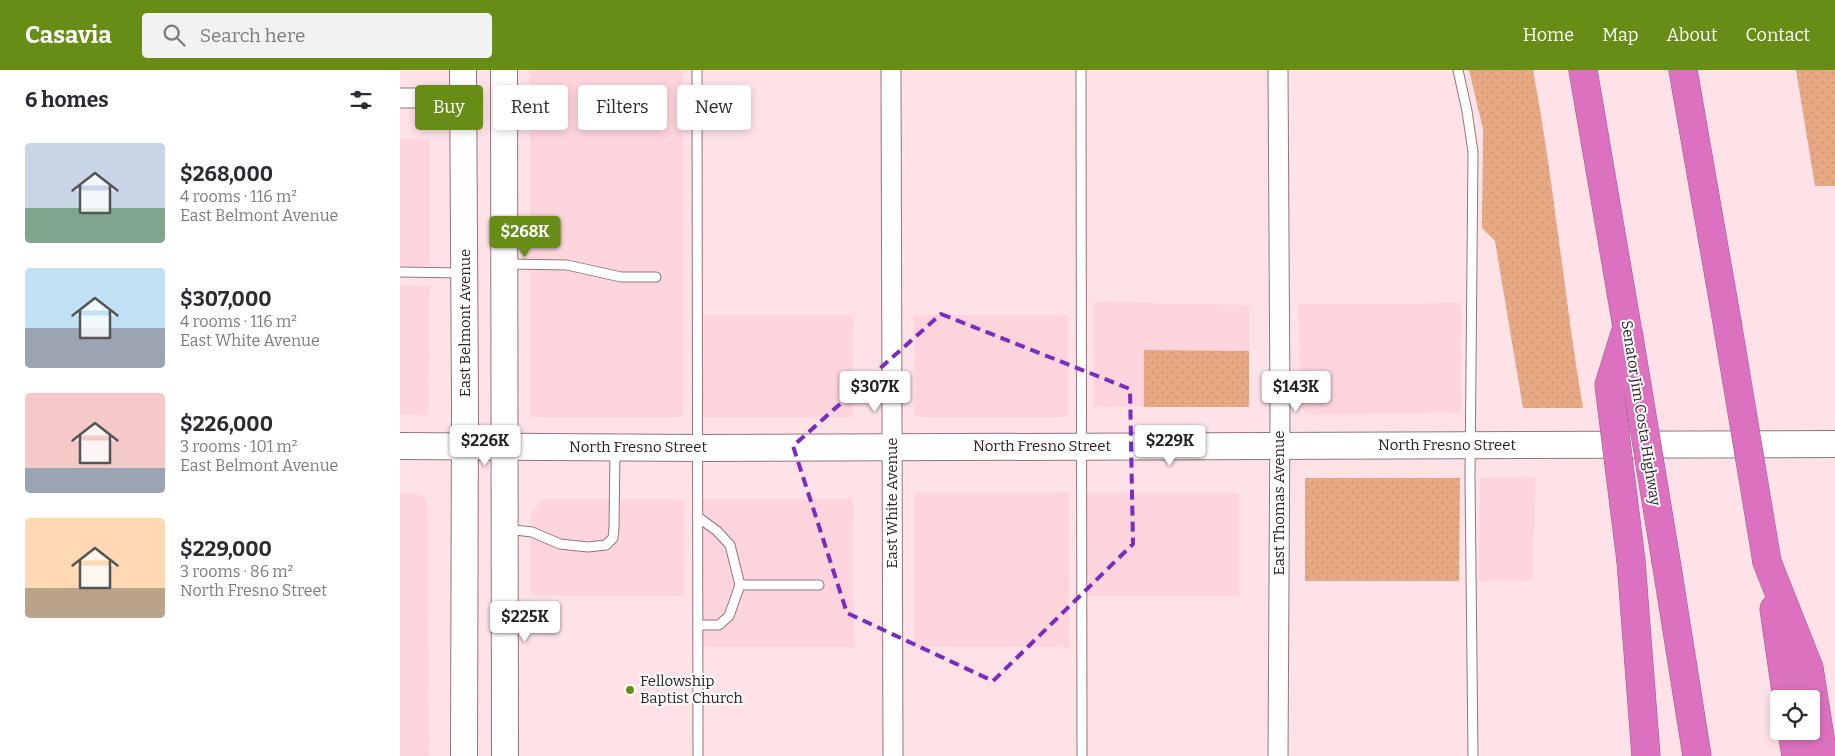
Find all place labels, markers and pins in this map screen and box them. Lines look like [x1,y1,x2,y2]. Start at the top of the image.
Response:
pin: $268K [490,216,560,258]
pin: $307K [840,370,910,413]
pin: $143K [1261,370,1331,413]
pin: $226K [450,424,520,467]
pin: $229K [1135,424,1205,467]
pin: $225K [490,600,560,643]
place label: Fellowship Baptist Church [640,672,744,707]
marker: Fellowship Baptist Church [624,684,636,696]

